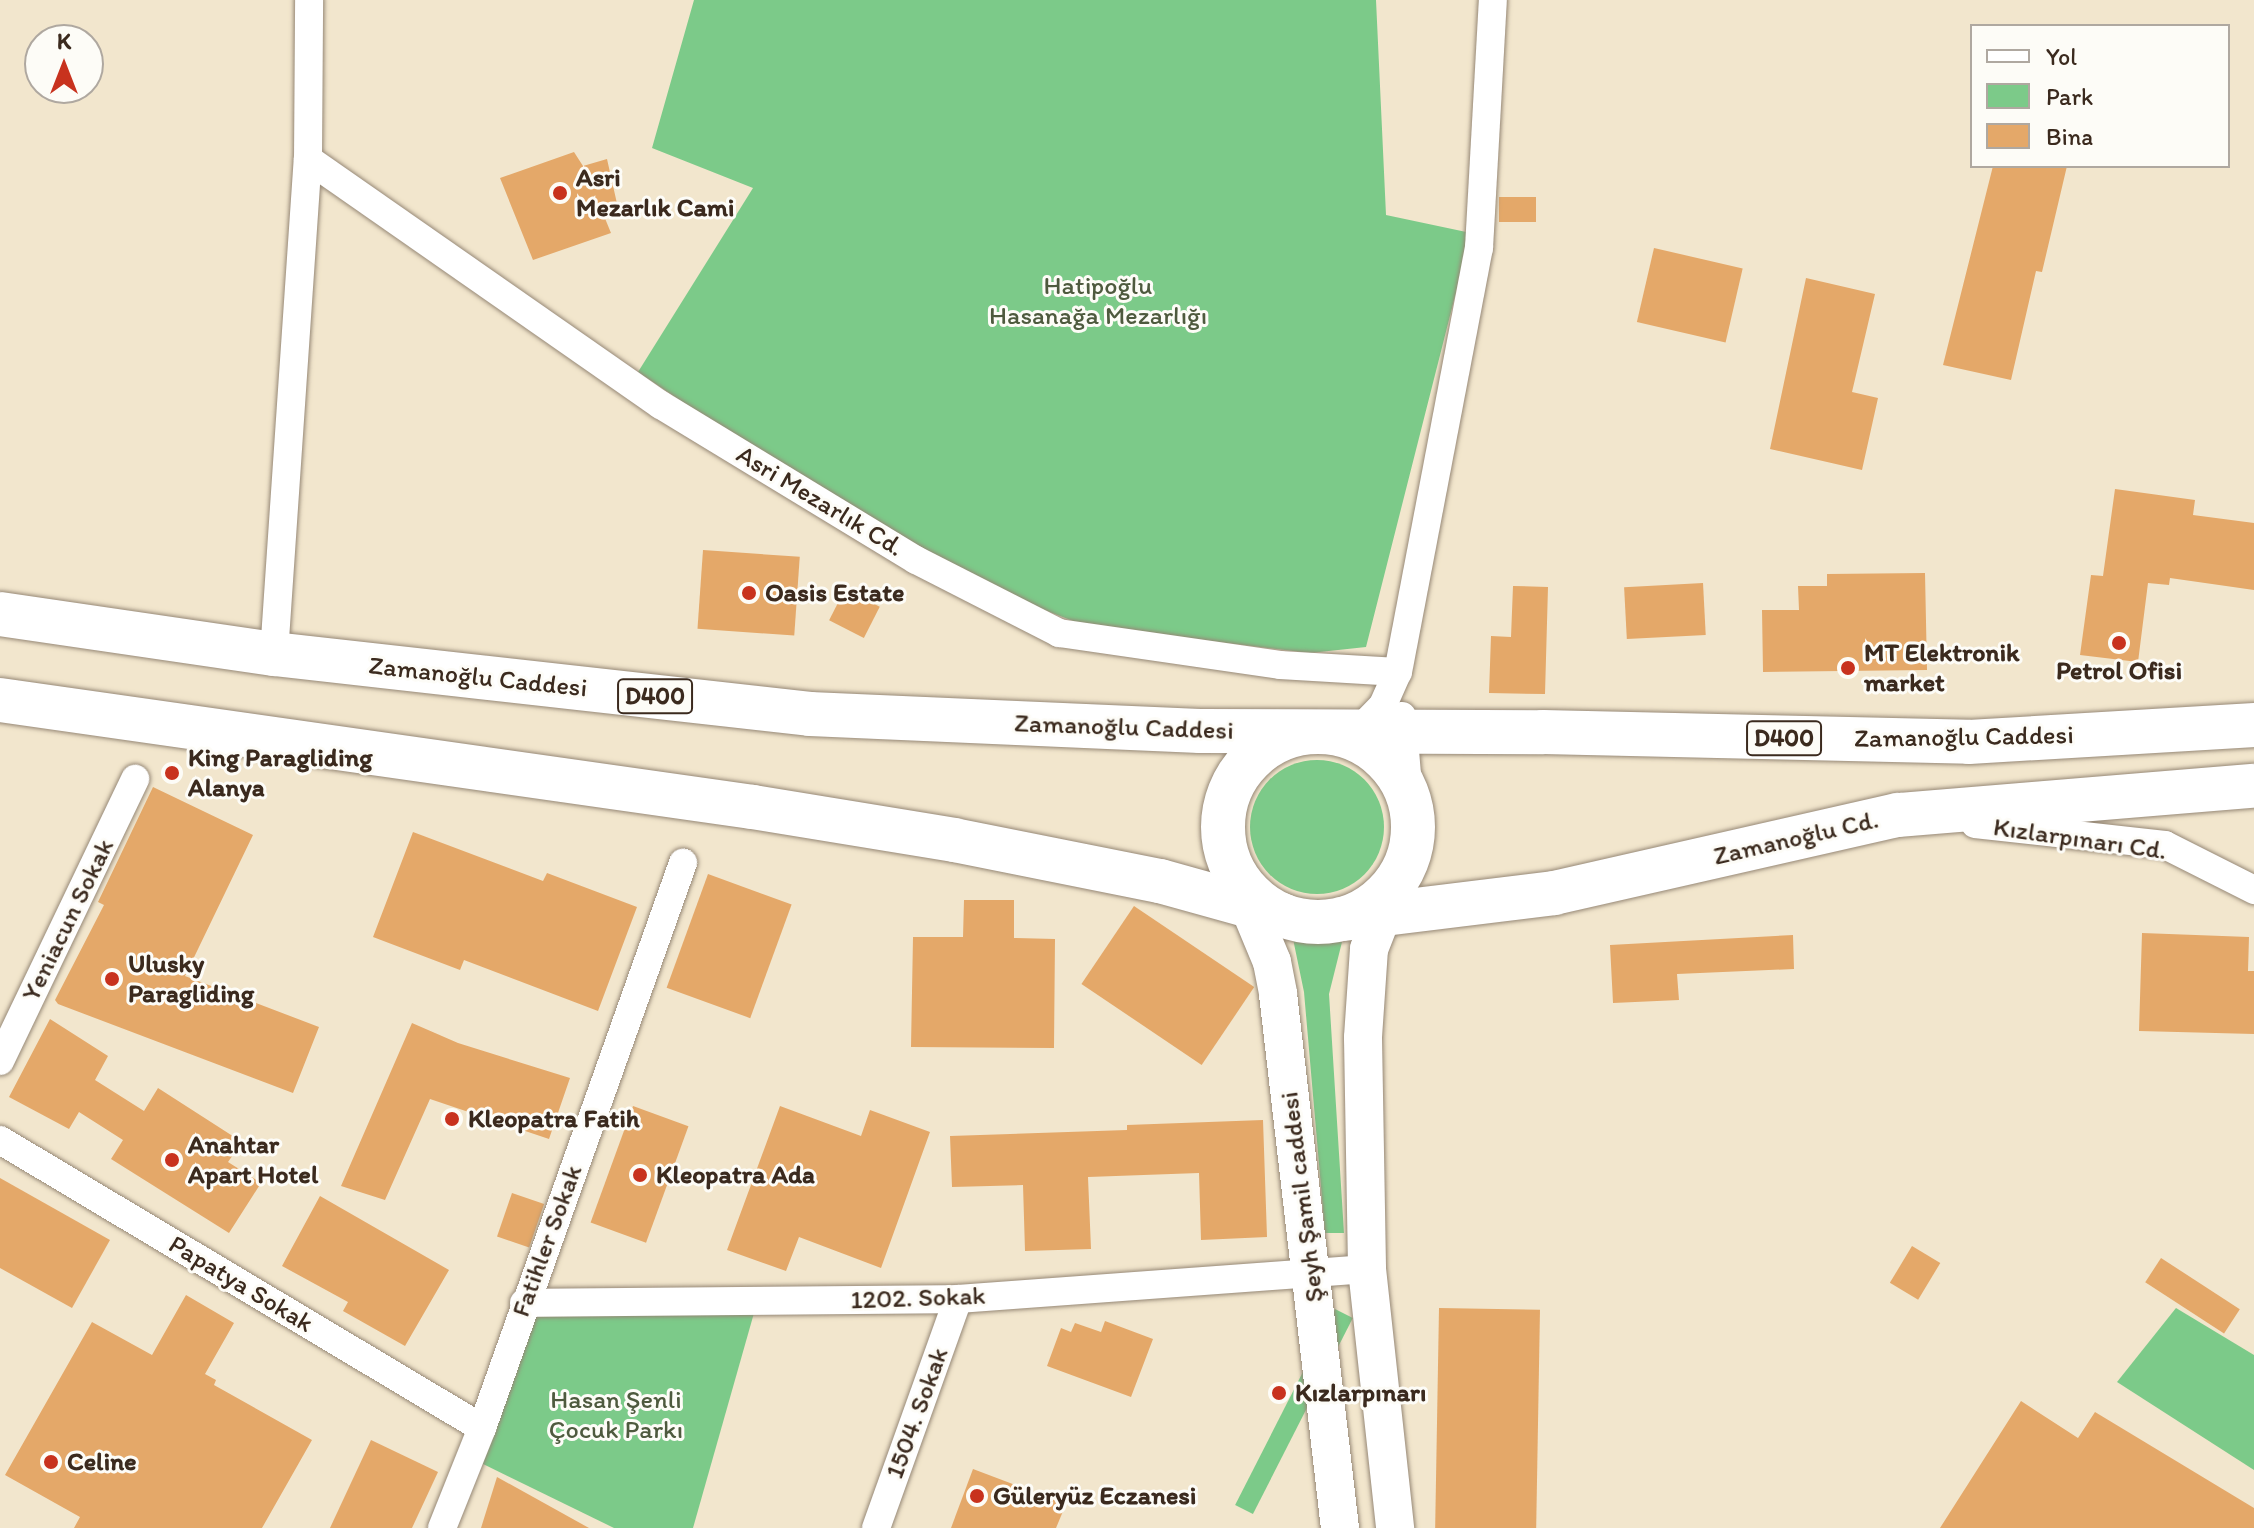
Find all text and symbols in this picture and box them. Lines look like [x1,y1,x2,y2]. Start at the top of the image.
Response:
north arrow [24,24,104,104]
legend [1970,24,2230,168]
text: K [57,28,71,55]
text: Yol [2046,42,2077,71]
text: Park [2046,82,2093,111]
text: Bina [2046,122,2093,151]
place label: Asri Mezarlık Cami [576,162,735,224]
marker: Asri Mezarlık Cami [551,184,569,202]
park label: Hatipoğlu Hasanağa Mezarlığı [989,270,1207,332]
street label: Asri Mezarlık Cd. [731,439,909,563]
place label: Oasis Estate [765,577,904,609]
marker: Oasis Estate [740,584,758,602]
marker: Petrol Ofisi [2110,634,2128,652]
place label: MT Elektronik market [1864,637,2019,698]
street label: Zamanoğlu Caddesi [367,650,589,704]
place label: Petrol Ofisi [2056,655,2182,687]
marker: MT Elektronik market [1839,659,1857,677]
road number: D400 [617,676,693,716]
street label: Zamanoğlu Caddesi [1013,708,1235,746]
road number: D400 [1746,718,1822,758]
street label: Zamanoğlu Caddesi [1854,719,2074,755]
place label: King Paragliding Alanya [188,742,371,804]
marker: King Paragliding Alanya [163,764,181,782]
street label: Zamanoğlu Cd. [1710,804,1882,872]
street label: Kızlarpınarı Cd. [1991,811,2169,867]
street label: Yeniacun Sokak [15,834,121,1006]
place label: Ulusky Paragliding [128,948,254,1010]
marker: Ulusky Paragliding [103,970,121,988]
street label: Şeyh Şamil caddesi [1274,1090,1330,1304]
place label: Kleopatra Fatih [468,1103,639,1135]
marker: Kleopatra Fatih [443,1110,461,1128]
place label: Anahtar Apart Hotel [188,1129,318,1190]
marker: Anahtar Apart Hotel [163,1151,181,1169]
place label: Kleopatra Ada [656,1159,816,1191]
street label: Fatihler Sokak [505,1161,589,1321]
marker: Kleopatra Ada [631,1166,649,1184]
street label: Papatya Sokak [163,1229,319,1339]
street label: 1202. Sokak [850,1280,986,1316]
street label: 1504. Sokak [879,1343,955,1483]
place label: Kızlarpınarı [1295,1377,1426,1409]
park label: Hasan Şenli Çocuk Parkı [549,1384,683,1446]
marker: Kızlarpınarı [1270,1384,1288,1402]
place label: Celine [67,1446,137,1478]
marker: Celine [42,1453,60,1471]
place label: Güleryüz Eczanesi [993,1480,1197,1512]
marker: Güleryüz Eczanesi [968,1487,986,1505]

